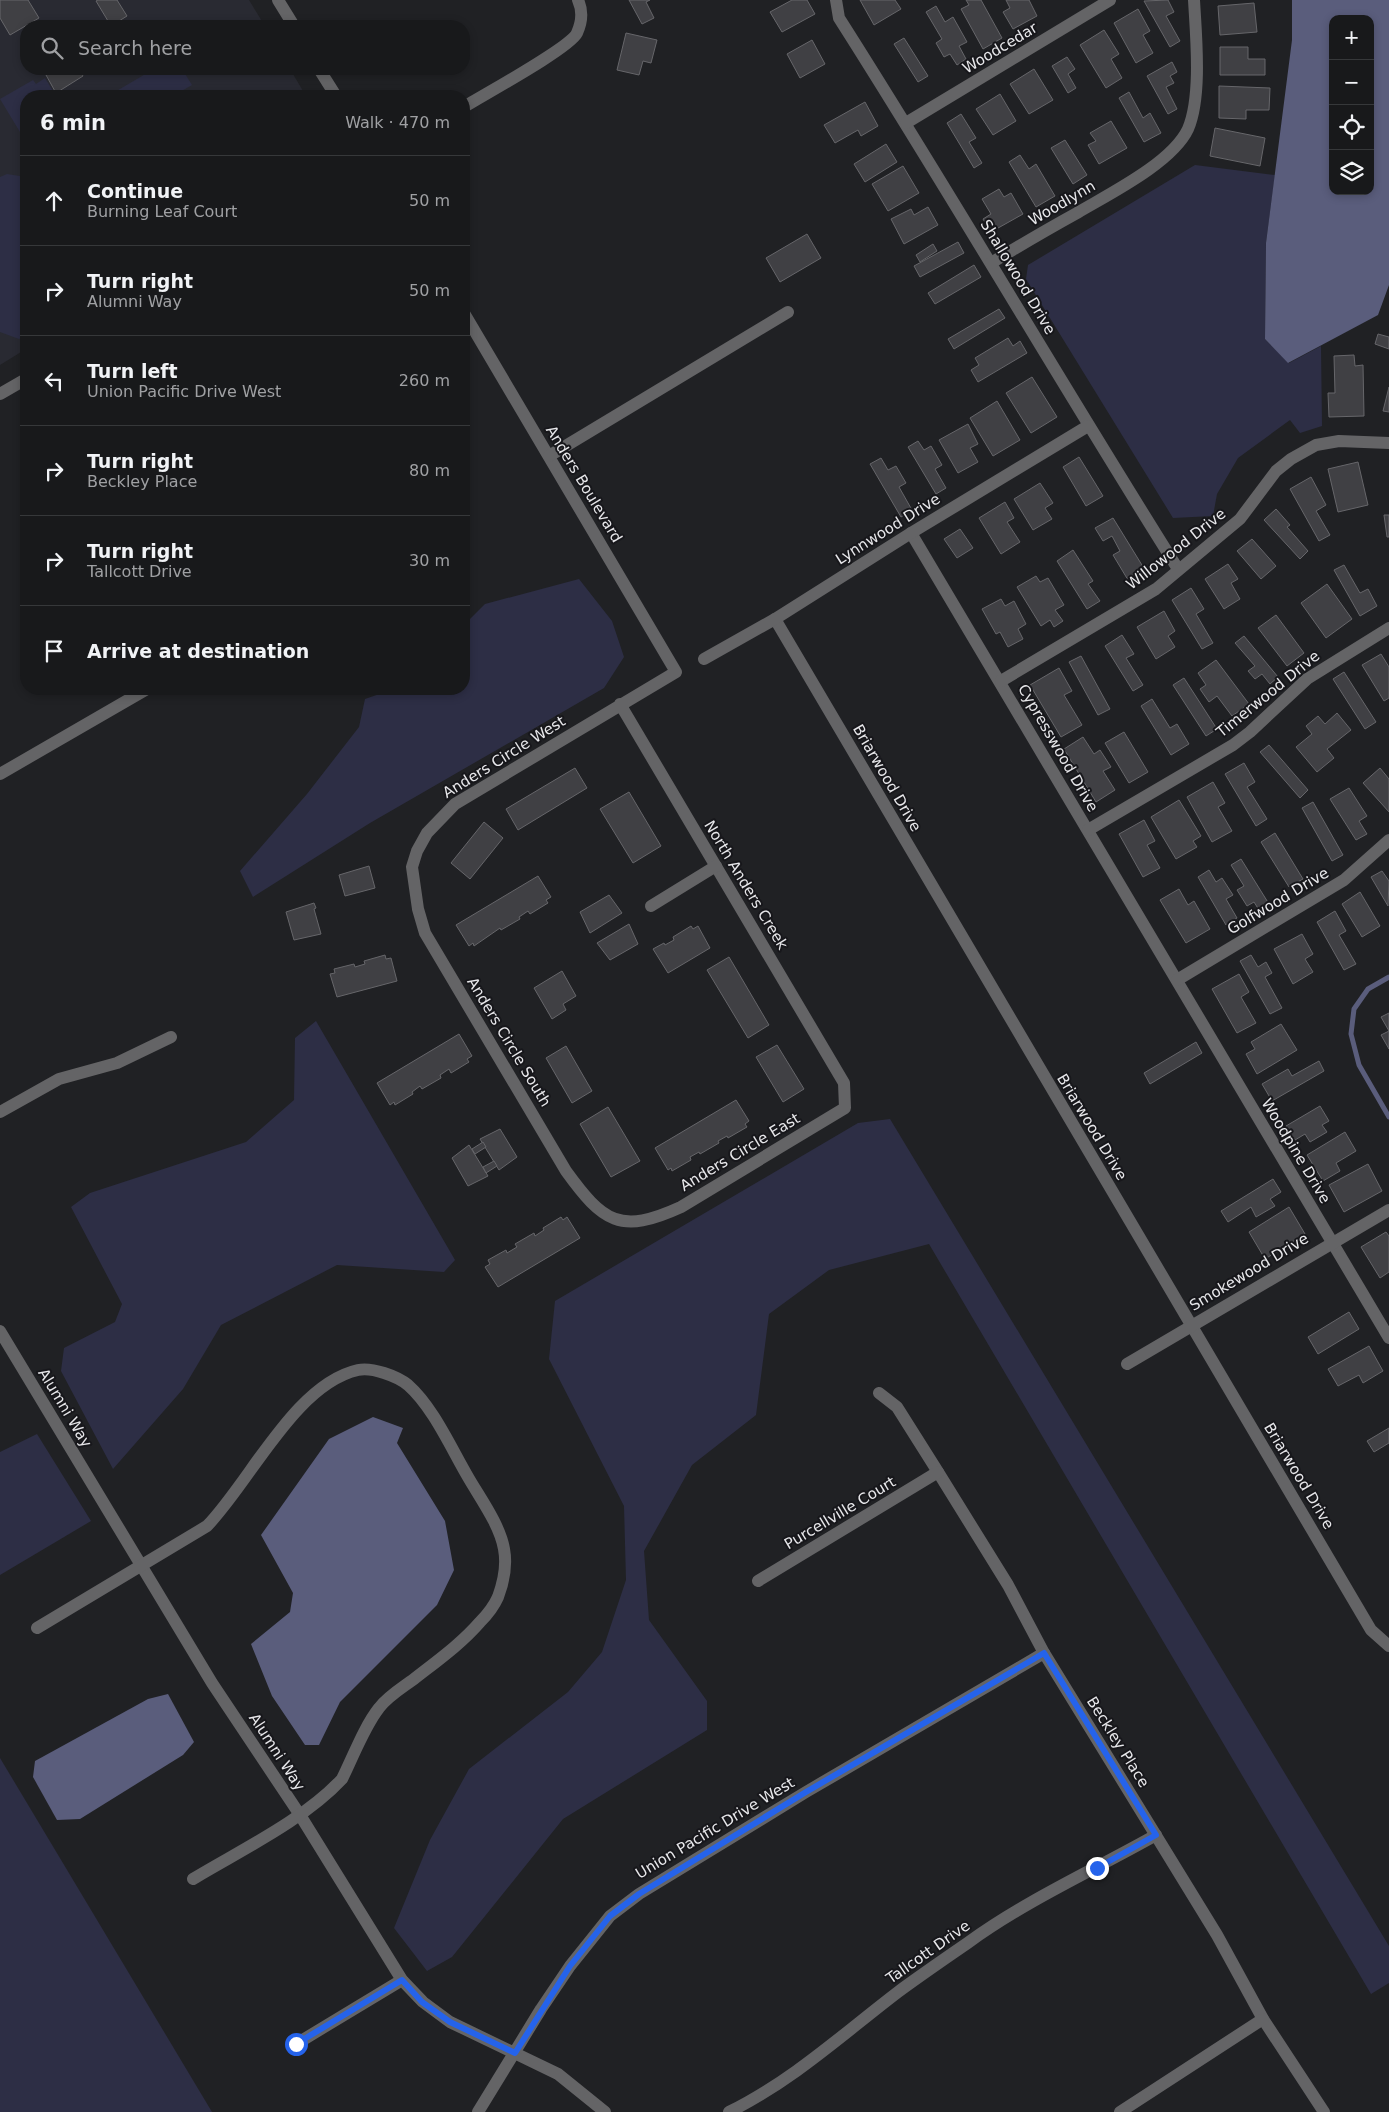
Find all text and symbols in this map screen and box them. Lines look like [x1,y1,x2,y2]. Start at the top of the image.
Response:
map controls [1329,15,1374,195]
button: + [1329,15,1374,60]
street label: Woodcedar [959,18,1041,77]
search box [20,20,470,75]
icon: search [38,34,66,62]
text: Search here [78,37,192,59]
button: − [1329,60,1374,105]
button: locate [1329,105,1374,150]
text: 6 min [40,111,106,135]
text: Walk · 470 m [345,113,450,132]
button: layers [1329,150,1374,195]
street label: Woodlynn [1026,177,1098,229]
text: Continue [87,180,183,202]
icon: ahead [40,187,68,215]
text: 50 m [409,191,450,210]
text: Burning Leaf Court [87,202,237,221]
street label: Shallowood Drive [977,216,1059,338]
text: Turn right [87,270,193,292]
icon: right [40,277,68,305]
text: 50 m [409,281,450,300]
text: Alumni Way [87,292,182,311]
text: Turn left [87,360,178,382]
icon: left [40,367,68,395]
text: 260 m [399,371,450,390]
text: Union Pacific Drive West [87,382,281,401]
street label: Anders Boulevard [542,422,626,546]
text: Turn right [87,450,193,472]
icon: right [40,457,68,485]
text: 80 m [409,461,450,480]
text: Beckley Place [87,472,197,491]
street label: Lynnwood Drive [832,490,944,568]
street label: Willowood Drive [1123,505,1229,593]
text: Turn right [87,540,193,562]
icon: right [40,547,68,575]
text: 30 m [409,551,450,570]
text: Tallcott Drive [87,562,192,581]
icon: arrive [40,637,68,665]
text: Arrive at destination [87,640,309,662]
street label: Timerwood Drive [1212,647,1323,742]
street label: Cypresswood Drive [1014,681,1102,815]
street label: Anders Circle West [439,712,569,802]
street label: Briarwood Drive [849,721,925,835]
street label: North Anders Creek [700,817,792,953]
street label: Golfwood Drive [1224,864,1332,938]
street label: Anders Circle South [463,974,555,1110]
street label: Briarwood Drive [1053,1071,1131,1183]
street label: Woodpine Drive [1258,1095,1334,1207]
street label: Anders Circle East [677,1109,803,1195]
street label: Smokewood Drive [1186,1229,1312,1315]
street label: Alumni Way [34,1365,96,1451]
street label: Briarwood Drive [1260,1420,1338,1532]
street label: Purcellville Court [781,1473,899,1553]
street label: Beckley Place [1083,1693,1153,1791]
street label: Alumni Way [245,1710,309,1794]
street label: Union Pacific Drive West [632,1773,798,1883]
route end [1086,1857,1109,1880]
street label: Tallcott Drive [882,1916,973,1988]
route start [285,2033,308,2056]

